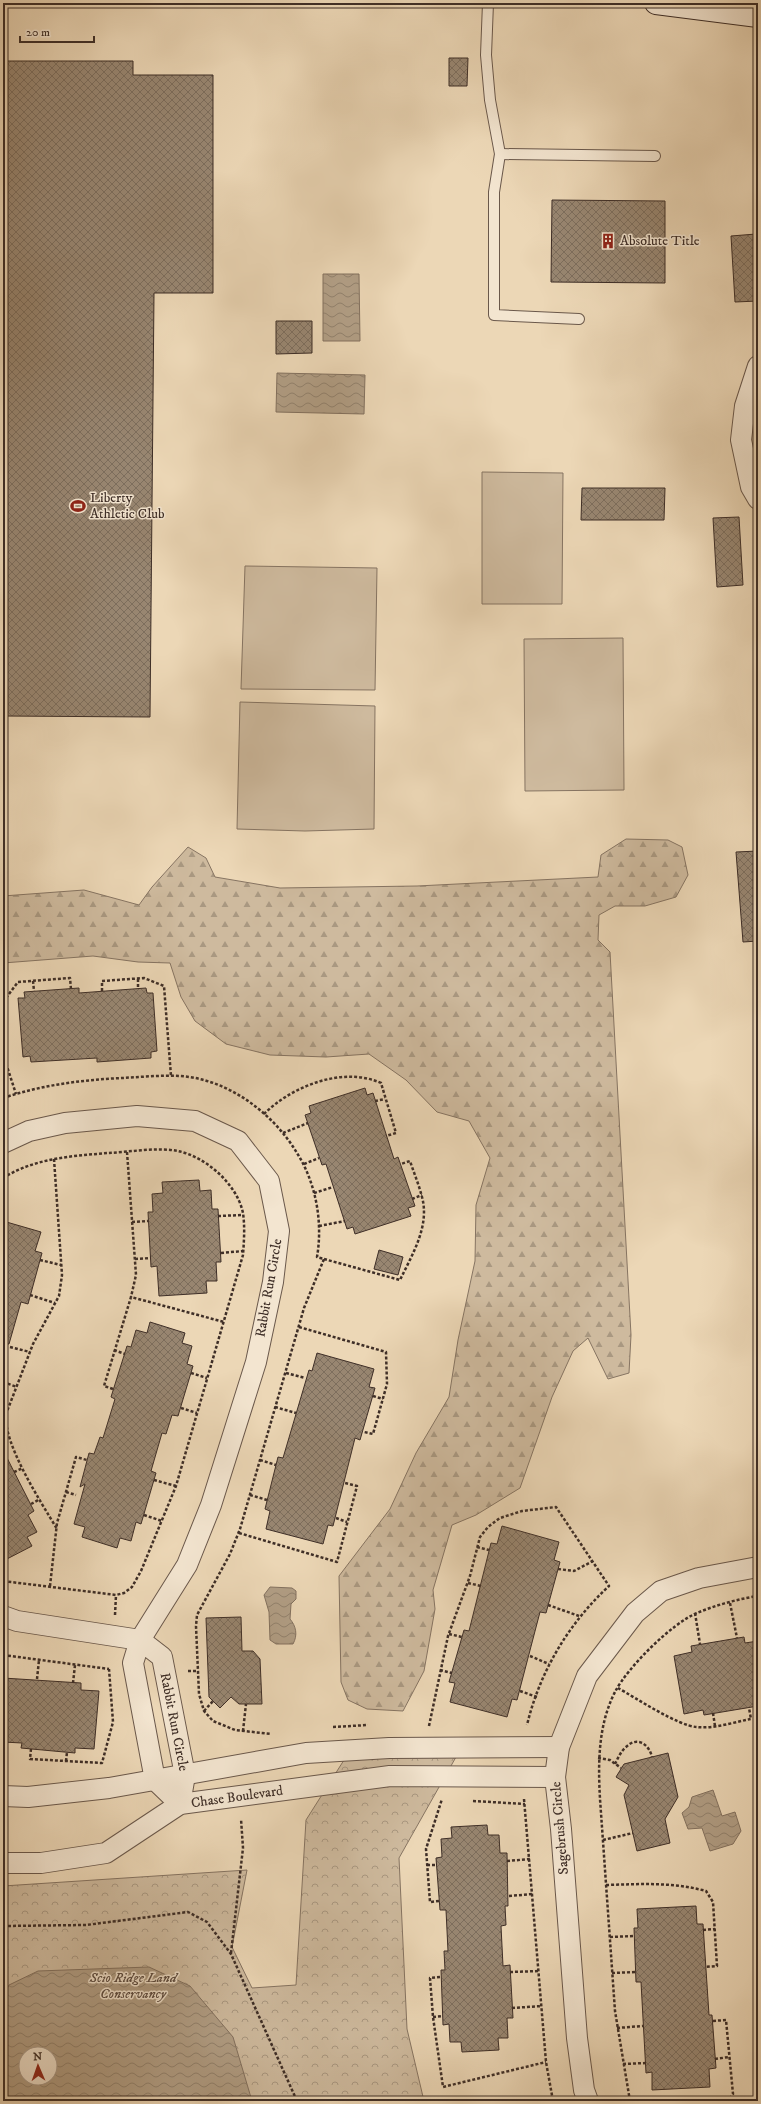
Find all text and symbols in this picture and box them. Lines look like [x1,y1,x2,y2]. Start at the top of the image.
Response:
scale bar [20,18,94,44]
text: 20 m [26,25,50,40]
building icon: Absolute Title [599,232,617,250]
place label: Absolute Title [620,232,700,250]
place label: Liberty Athletic Club [90,489,165,523]
sports icon: Liberty Athletic Club [69,497,87,515]
street label: Rabbit Run Circle [251,1237,287,1339]
street label: Rabbit Run Circle [156,1671,192,1773]
street label: Sagebrush Circle [547,1781,573,1875]
street label: Chase Boulevard [190,1782,284,1812]
park label: Scio Ridge Land Conservancy [88,1969,179,2003]
north arrow [18,2046,58,2086]
text: N [33,2050,42,2064]

